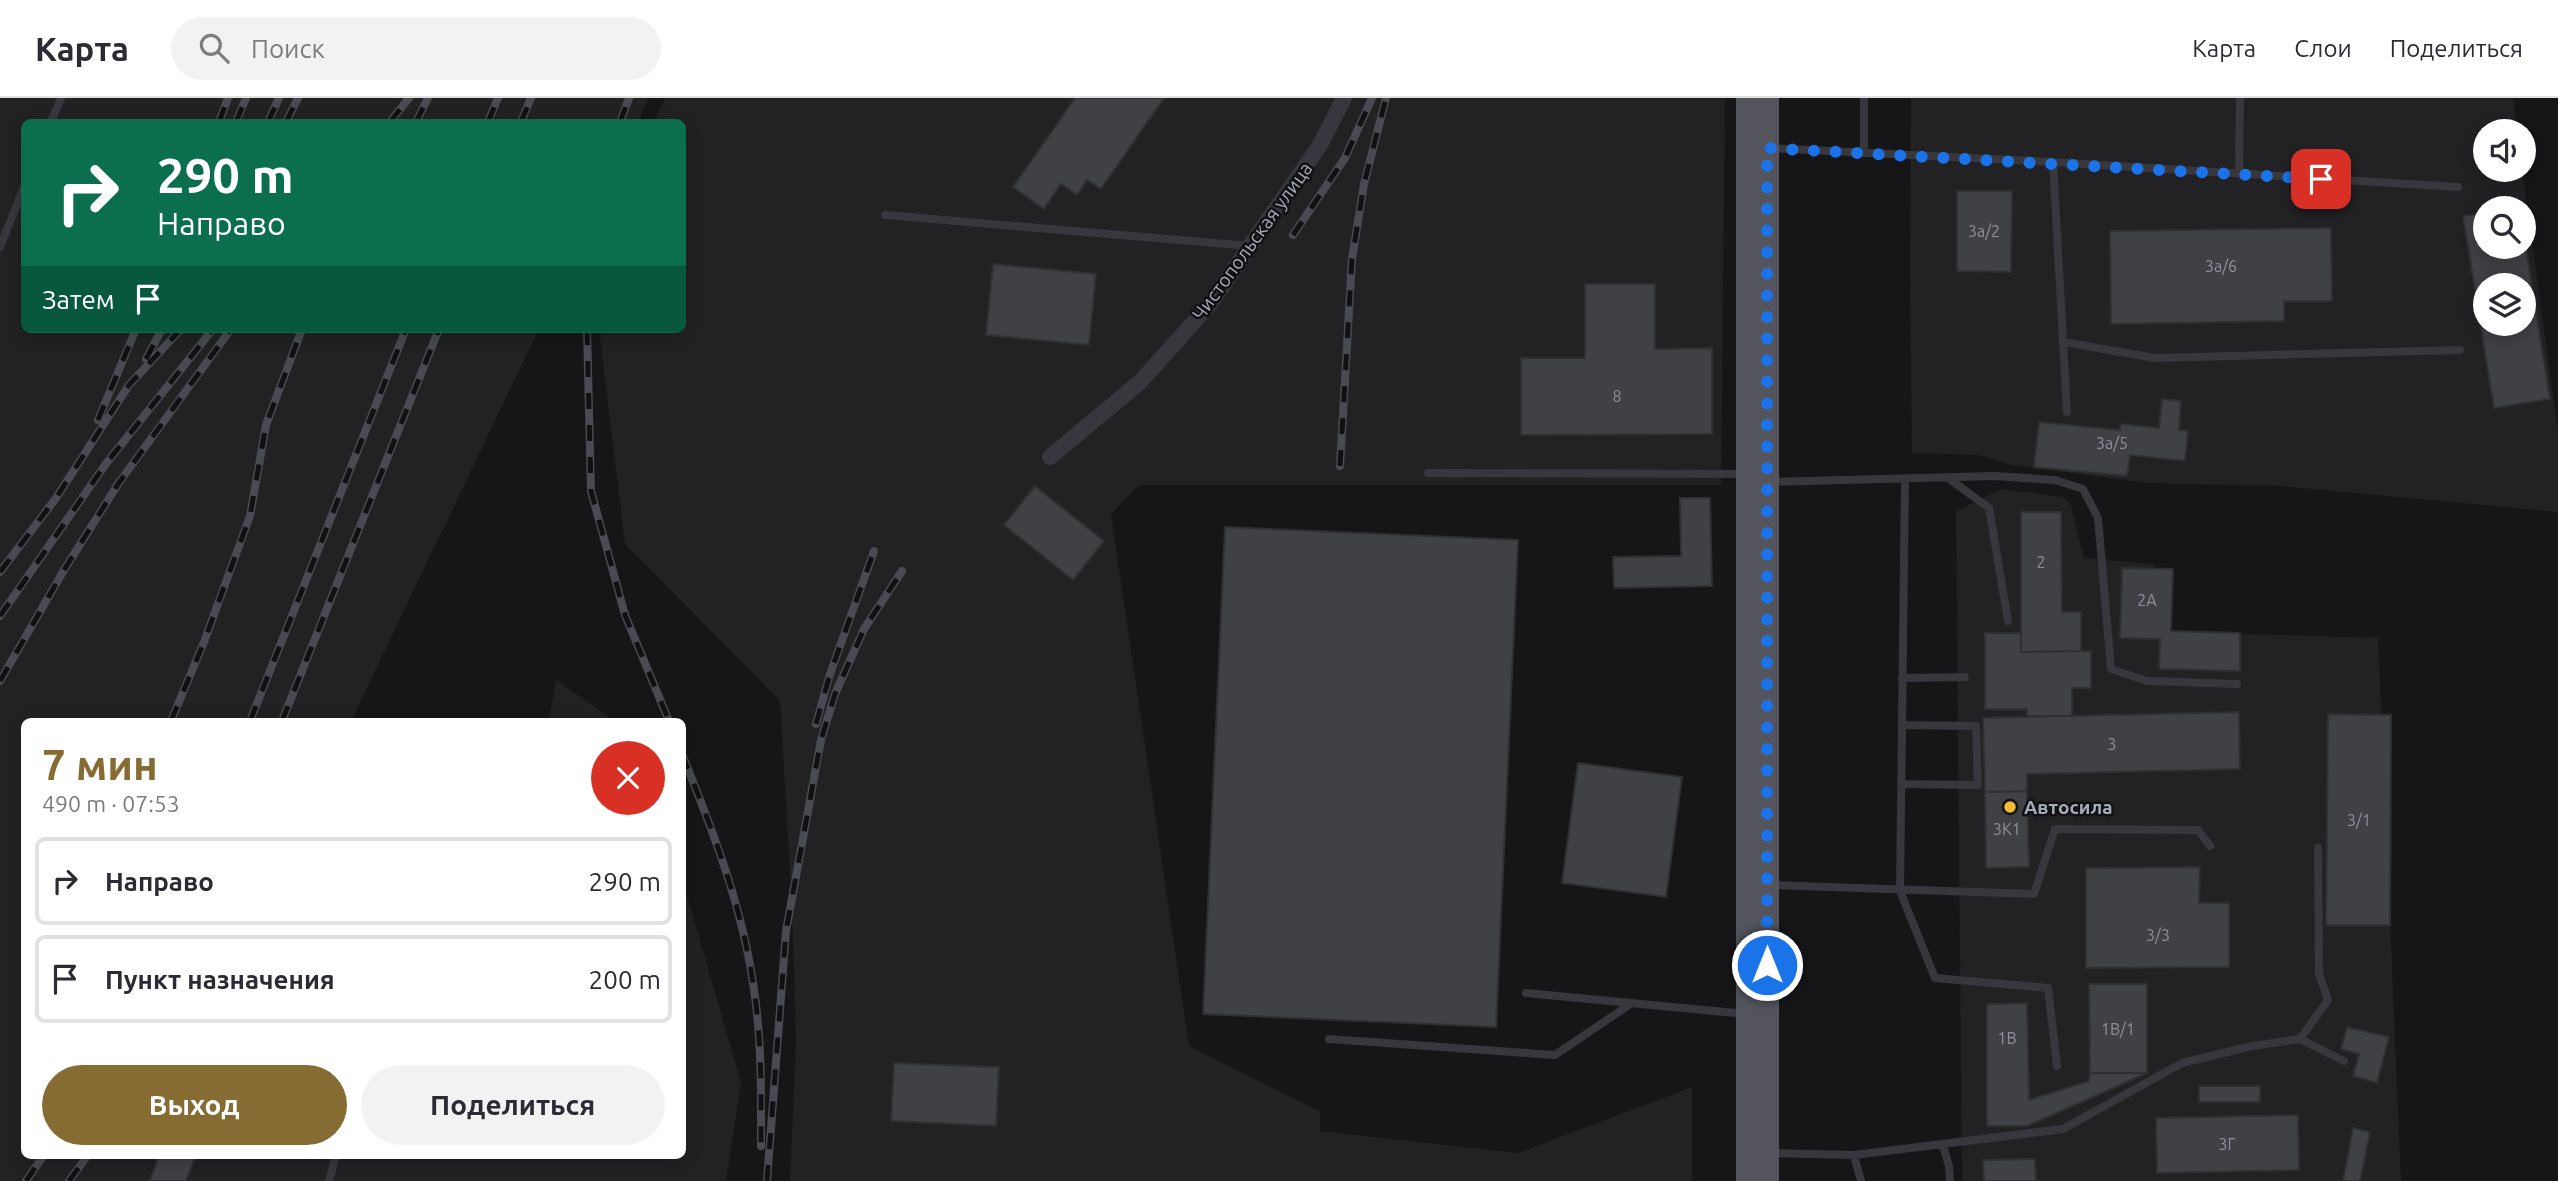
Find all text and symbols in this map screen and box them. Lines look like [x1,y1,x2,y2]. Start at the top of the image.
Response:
search box [171,17,661,80]
icon: search [195,29,233,67]
text: Карта [35,30,129,67]
text: Поиск [251,34,325,63]
text: Карта [2192,35,2256,62]
text: Слои [2294,35,2352,62]
text: Поделиться [2390,35,2523,62]
map controls [2473,119,2536,336]
button: sound [2473,119,2536,182]
icon: right [42,147,133,238]
text: 290 m [157,147,294,202]
pin [2291,149,2351,209]
street label: Чистопольская улица [1187,158,1317,324]
icon: arrive [2302,160,2340,198]
button: search [2473,196,2536,259]
text: Направо [157,205,286,241]
house number: 3а/2 [1968,222,2000,240]
house number: 3а/6 [2205,257,2237,275]
button: layers [2473,273,2536,336]
icon: arrive [129,280,167,318]
text: Затем [42,285,115,314]
house number: 8 [1612,387,1622,405]
house number: 3а/5 [2096,434,2128,452]
house number: 2 [2036,553,2046,571]
house number: 2А [2137,591,2157,609]
house number: 3 [2107,735,2117,753]
text: 7 мин [42,741,158,788]
button: close [591,741,665,815]
text: 490 m · 07:53 [42,791,180,816]
place label: Автосила [2024,796,2113,818]
marker: Автосила [2002,799,2018,815]
house number: 3/1 [2347,811,2371,829]
house number: 3К1 [1993,820,2021,838]
icon: right [46,862,84,900]
text: Направо [105,867,214,896]
text: 290 m [589,867,661,896]
house number: 3/3 [2146,926,2170,944]
position arrow [1730,928,1804,1002]
icon: arrive [46,960,84,998]
text: Пункт назначения [105,965,335,994]
text: 200 m [589,965,661,994]
house number: 1В/1 [2101,1020,2135,1038]
house number: 1В [1997,1029,2017,1047]
button: Выход [42,1065,347,1145]
button: Поделиться [361,1065,665,1145]
house number: 3Г [2219,1135,2236,1153]

